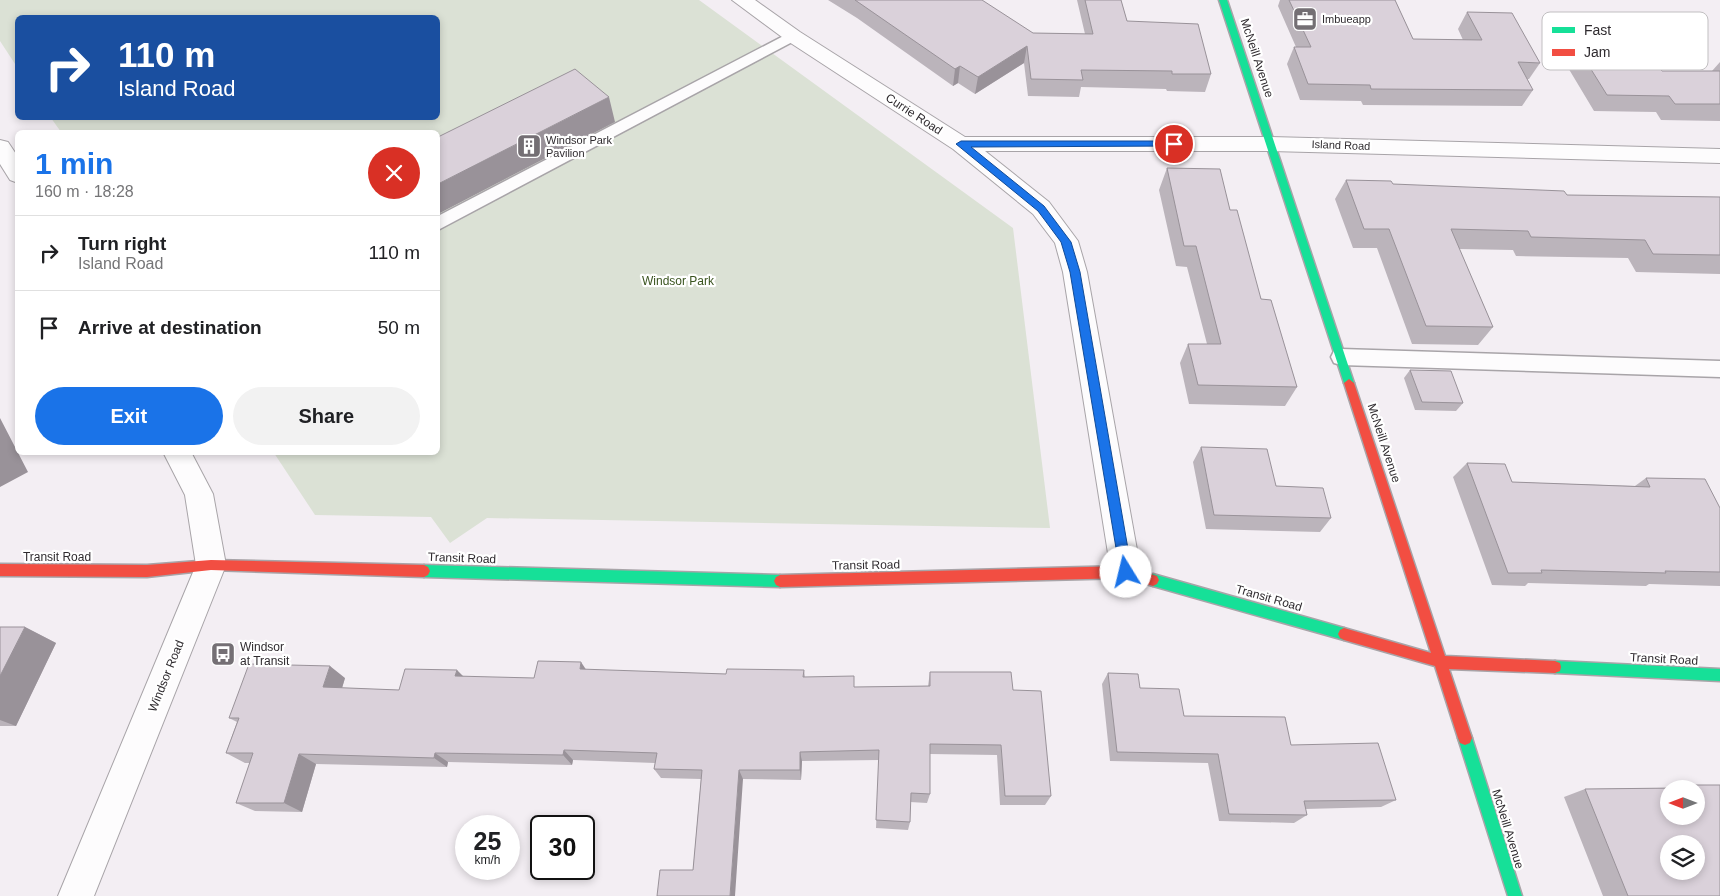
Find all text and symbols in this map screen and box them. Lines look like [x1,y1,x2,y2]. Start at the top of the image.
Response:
office icon: Imbueapp [1292,6,1318,32]
legend [1542,12,1708,70]
place label: Imbueapp [1322,13,1371,25]
street label: McNeill Avenue [1238,17,1277,100]
text: Fast [1584,22,1611,38]
icon: right [35,35,100,100]
text: 110 m [118,35,215,74]
text: Jam [1584,44,1610,60]
text: Island Road [118,76,235,101]
street label: Currie Road [883,91,945,137]
pin [1153,123,1195,165]
icon: arrive [1160,130,1188,158]
building icon: Windsor Park Pavilion [516,133,542,159]
place label: Windsor Park Pavilion [546,134,613,159]
street label: Island Road [1311,138,1371,152]
text: 1 min [35,147,113,180]
button: close [368,147,420,199]
text: 160 m · 18:28 [35,183,134,200]
text: Turn right [78,233,166,254]
icon: right [35,239,63,267]
text: 110 m [369,242,420,263]
text: Island Road [78,255,163,272]
park label: Windsor Park [642,274,715,288]
icon: arrive [35,314,63,342]
text: Arrive at destination [78,317,262,338]
text: 50 m [378,317,420,338]
button: Exit [35,387,223,445]
button: Share [233,387,420,445]
street label: McNeill Avenue [1365,402,1404,485]
position arrow [1099,545,1151,597]
street label: Transit Road [23,550,91,564]
street label: Transit Road [428,550,496,566]
street label: Transit Road [832,557,900,573]
street label: Transit Road [1234,582,1304,614]
street label: Windsor Road [145,638,187,714]
place label: Windsor at Transit [240,640,290,668]
bus stop icon: Windsor at Transit [210,641,236,667]
street label: Transit Road [1630,650,1698,668]
north arrow [1660,780,1705,825]
map controls [1660,780,1705,880]
street label: McNeill Avenue [1489,788,1527,871]
speed limit sign: 30 [530,815,595,880]
text: 25 [474,827,501,855]
button: layers [1660,835,1705,880]
text: km/h [474,853,501,867]

